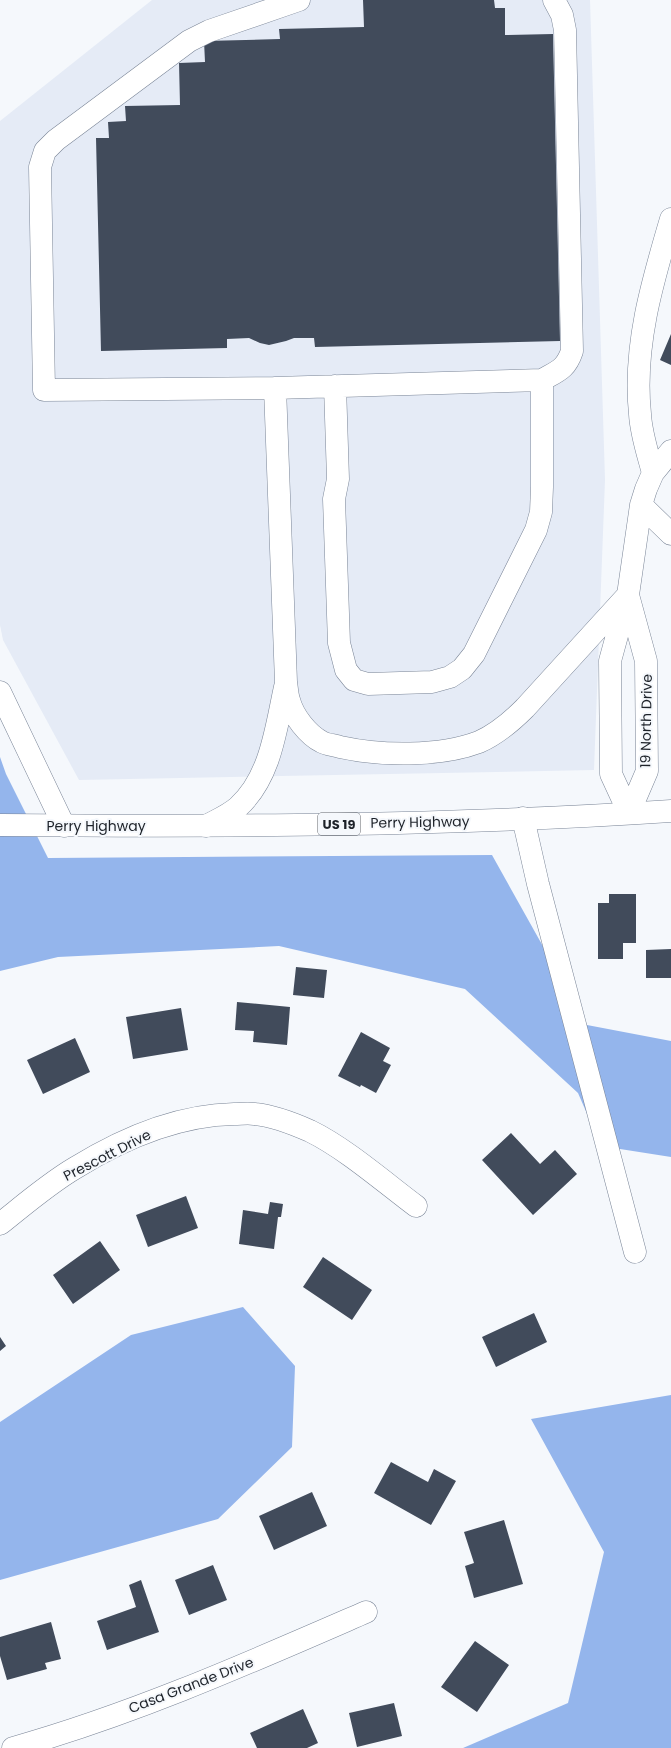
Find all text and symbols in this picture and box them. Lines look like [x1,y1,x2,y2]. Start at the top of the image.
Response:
street label: 19 North Drive [635,674,657,768]
street label: Perry Highway [370,811,470,833]
road number: US 19 [318,813,360,835]
street label: Perry Highway [46,816,146,836]
street label: Prescott Drive [60,1124,155,1186]
street label: Casa Grande Drive [126,1652,257,1718]

